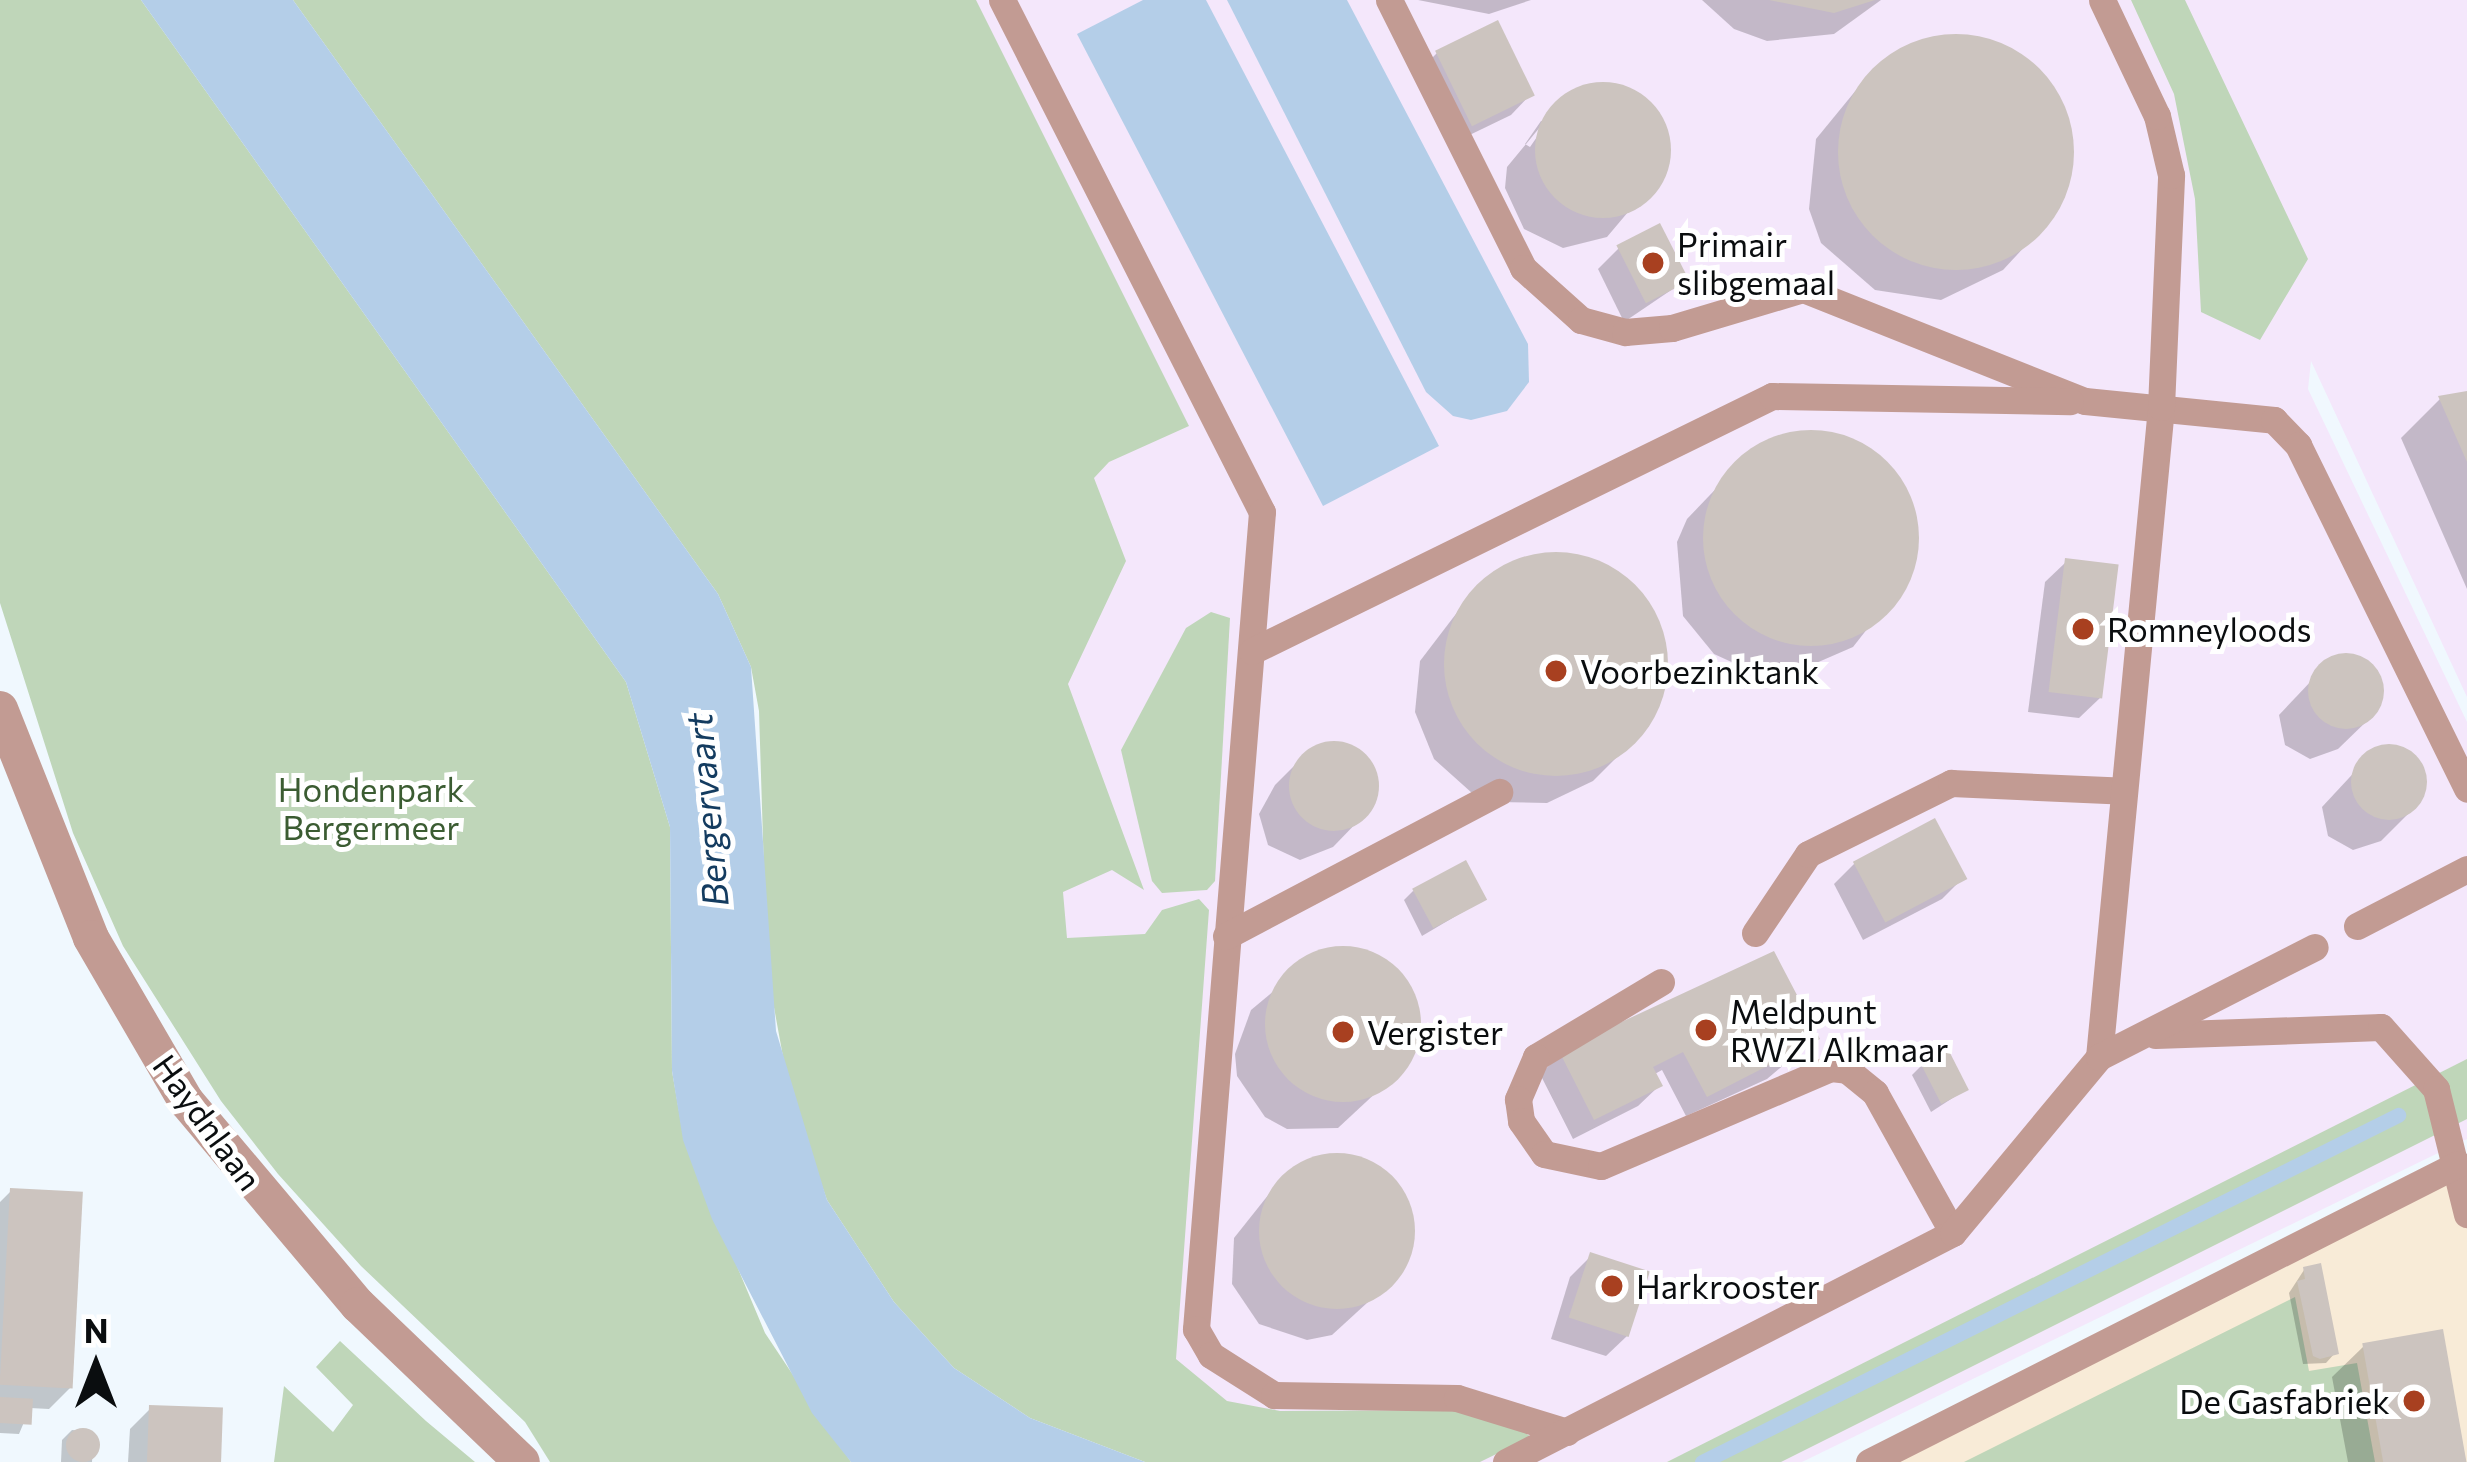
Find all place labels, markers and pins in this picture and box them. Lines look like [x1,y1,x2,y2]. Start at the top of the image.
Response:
place label: Primair slibgemaal [1677,224,1835,302]
marker: Primair slibgemaal [1640,250,1666,276]
place label: Romneyloods [2107,609,2311,649]
marker: Romneyloods [2070,616,2096,642]
place label: Voorbezinktank [1580,651,1819,691]
marker: Voorbezinktank [1543,658,1569,684]
place label: Meldpunt RWZI Alkmaar [1730,991,1948,1069]
place label: Vergister [1367,1012,1503,1052]
marker: Meldpunt RWZI Alkmaar [1693,1017,1719,1043]
marker: Vergister [1330,1019,1356,1045]
place label: Harkrooster [1636,1266,1820,1306]
marker: Harkrooster [1599,1273,1625,1299]
place label: De Gasfabriek [2179,1381,2390,1421]
marker: De Gasfabriek [2401,1388,2427,1414]

